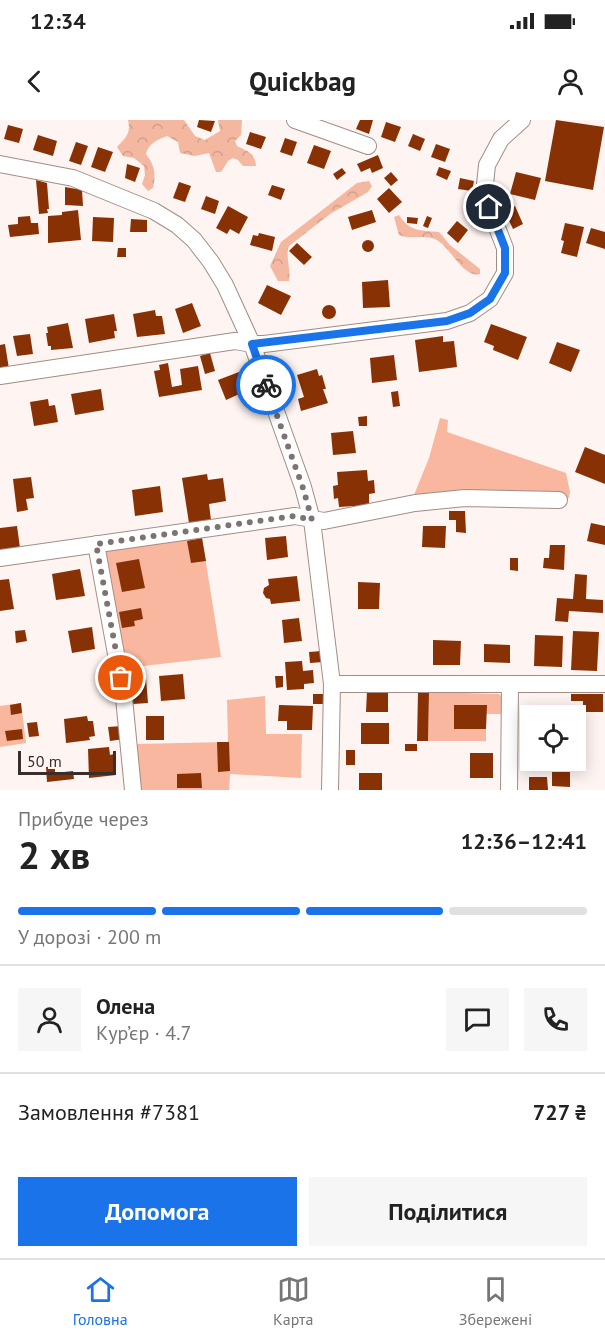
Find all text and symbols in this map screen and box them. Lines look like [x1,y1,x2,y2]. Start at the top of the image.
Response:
text: 12:34 [30,7,86,35]
text: Quickbag [249,64,356,98]
icon: back [18,65,51,98]
icon: person [554,65,587,98]
pin [463,181,514,232]
icon: home [472,190,505,223]
courier [236,355,296,415]
icon: bike [250,369,283,402]
pin [95,652,146,703]
icon: bag [104,661,137,694]
map controls [520,705,586,771]
button: locate [520,705,586,771]
scale bar [18,748,116,776]
text: 50 m [27,751,62,771]
text: Прибуде через [18,806,149,832]
text: 12:36–12:41 [461,827,587,855]
text: 2 хв [18,829,90,880]
text: У дорозі · 200 m [18,924,161,950]
button: person [18,988,81,1051]
button: chat [446,988,509,1051]
button: phone [524,988,587,1051]
text: Олена [96,992,155,1020]
text: Кур’єр · 4.7 [96,1020,191,1046]
text: Замовлення #7381 [18,1098,200,1126]
text: 727 ₴ [533,1098,587,1126]
button: Допомога [18,1177,297,1246]
button: Поділитися [309,1177,587,1246]
tab: Головна [73,1273,128,1329]
tab: Карта [273,1273,313,1329]
tab: Збережені [459,1273,532,1329]

